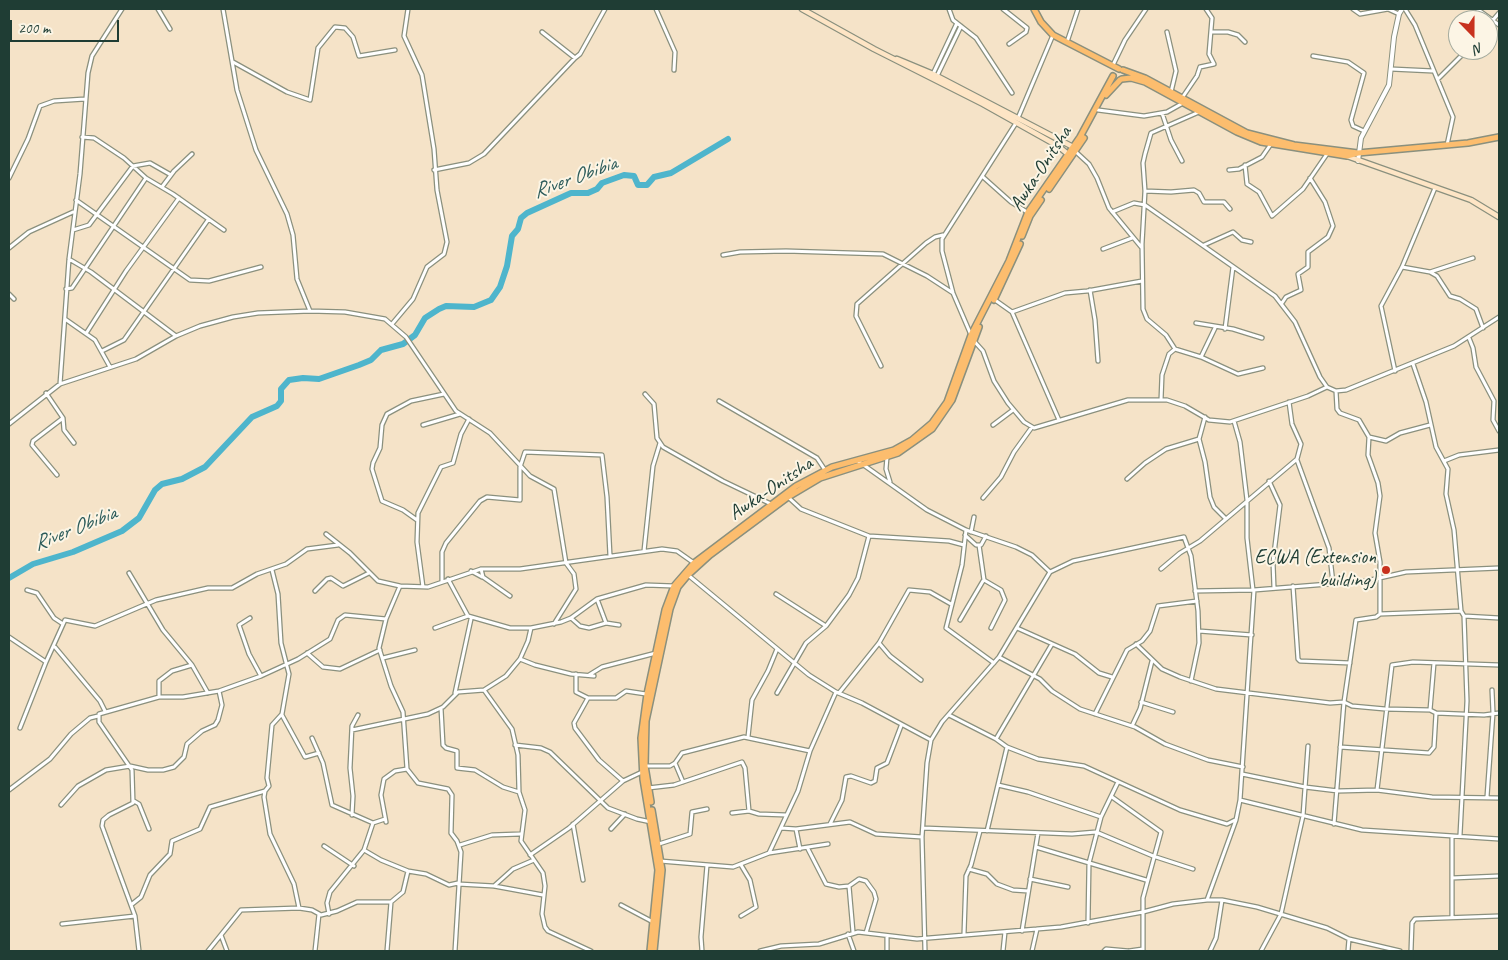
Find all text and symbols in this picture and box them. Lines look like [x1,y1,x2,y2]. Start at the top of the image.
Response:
scale bar [12,10,121,42]
north arrow [1448,10,1498,60]
text: 200 m [18,19,50,38]
text: N [1471,39,1486,58]
street label: Awka-Onitsha [1005,122,1077,216]
water label: River Obibia [530,151,620,205]
street label: Awka-Onitsha [724,452,818,526]
water label: River Obibia [30,501,120,557]
place label: ECWA (Extension building) [1255,546,1376,593]
marker: ECWA (Extension building) [1380,564,1392,576]

